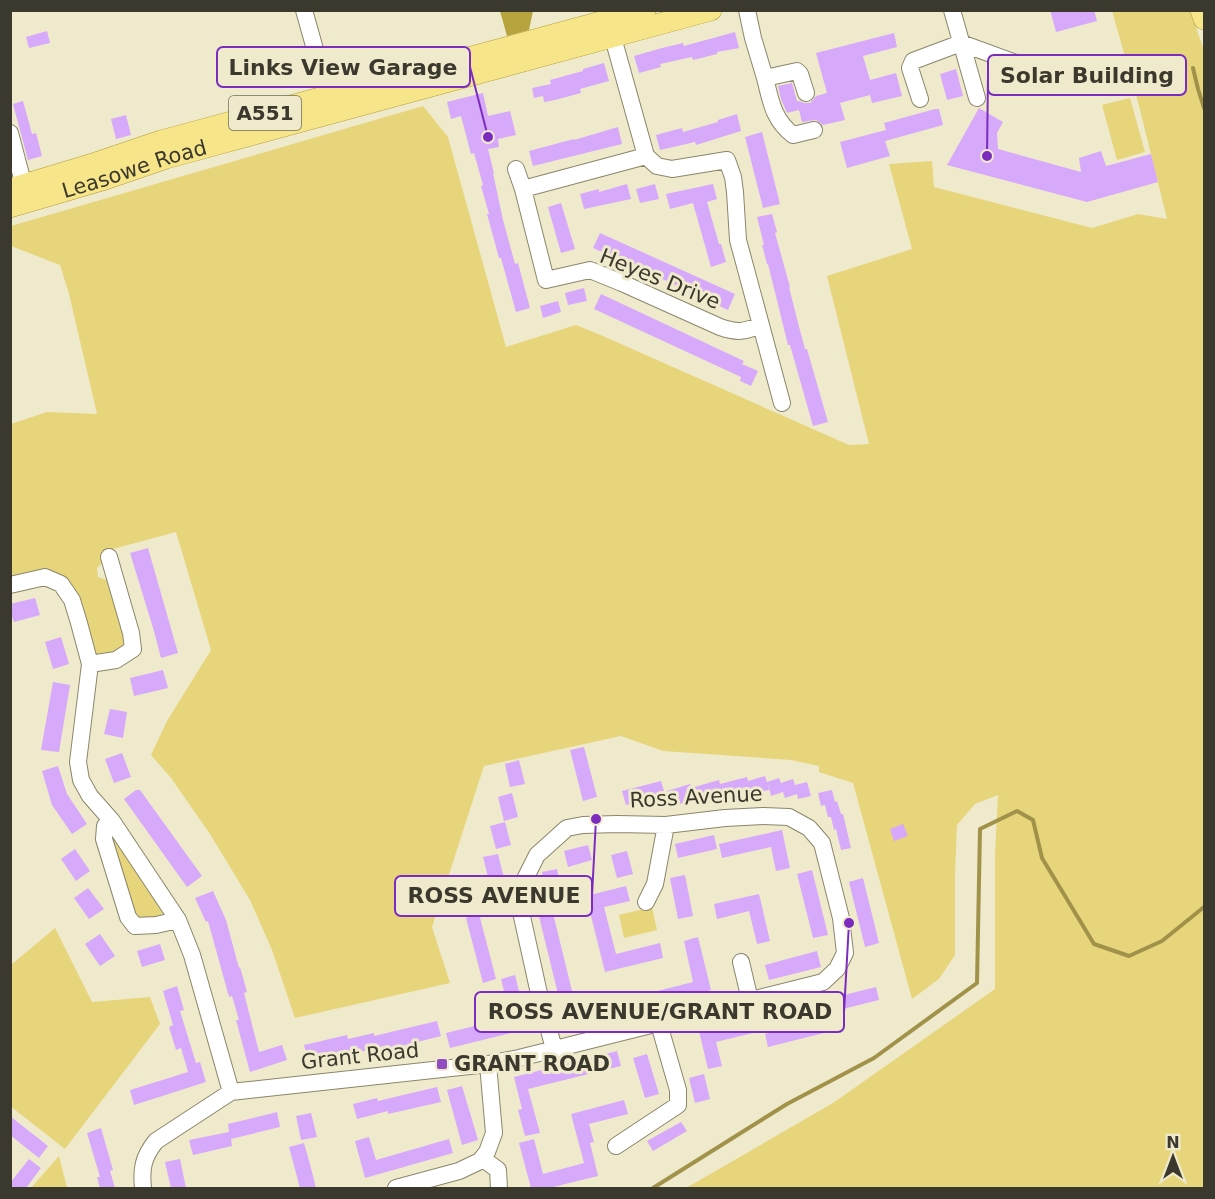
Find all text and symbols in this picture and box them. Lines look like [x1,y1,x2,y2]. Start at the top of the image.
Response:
callout: Links View Garage [217,47,470,87]
text: Links View Garage [229,55,457,80]
callout: Solar Building [988,55,1186,95]
text: Solar Building [1000,63,1174,88]
road number: A551 [229,96,301,130]
street label: Leasowe Road [59,135,209,203]
street label: Heyes Drive [596,244,724,314]
street label: Ross Avenue [629,782,763,812]
callout: ROSS AVENUE [395,876,592,916]
text: ROSS AVENUE [408,883,580,908]
callout: ROSS AVENUE/GRANT ROAD [475,992,844,1032]
text: ROSS AVENUE/GRANT ROAD [488,999,832,1024]
street label: Grant Road [300,1038,420,1074]
place label: GRANT ROAD [454,1052,610,1076]
marker: GRANT ROAD [435,1057,449,1071]
north arrow [1143,1127,1203,1187]
text: N [1166,1133,1180,1152]

